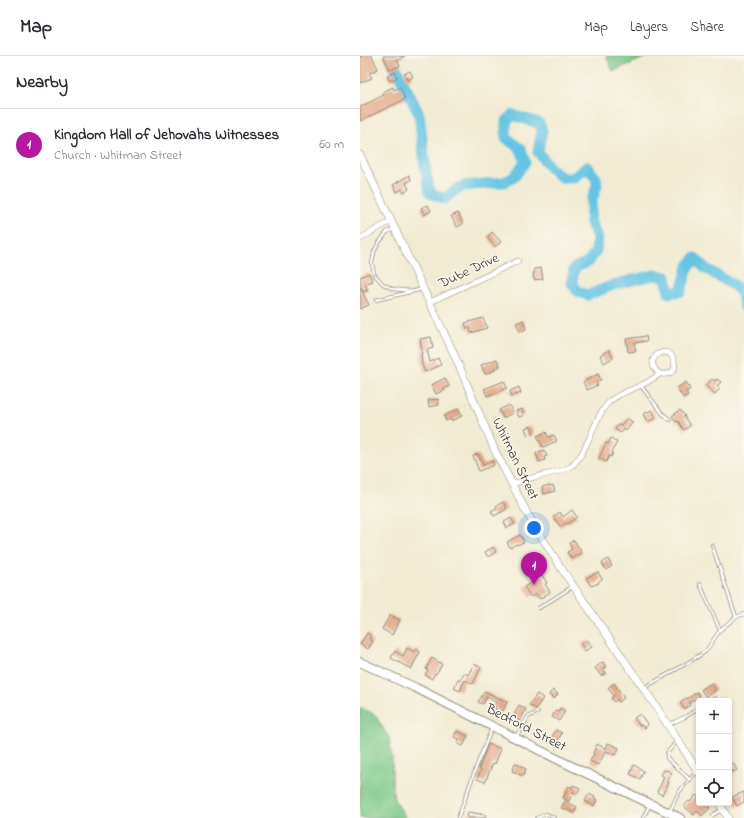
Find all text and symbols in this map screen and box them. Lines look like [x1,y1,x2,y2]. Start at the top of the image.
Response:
text: Map [20,14,52,41]
text: Map [584,17,608,38]
text: Layers [630,17,668,38]
text: Share [690,17,724,38]
text: Nearby [16,70,68,95]
text: Kingdom Hall of Jehovahs Witnesses [54,124,279,146]
text: 1 [27,135,31,154]
text: 60 m [319,135,344,154]
text: Church · Whitman Street [54,146,182,165]
street label: Dube Drive [434,248,503,295]
street label: Whitman Street [486,414,544,504]
your location [524,518,544,538]
pin: 1 [521,552,547,585]
street label: Bedford Street [481,698,570,757]
map controls [696,698,732,806]
button: + [696,698,732,734]
button: − [696,734,732,770]
button: locate [696,770,732,806]

